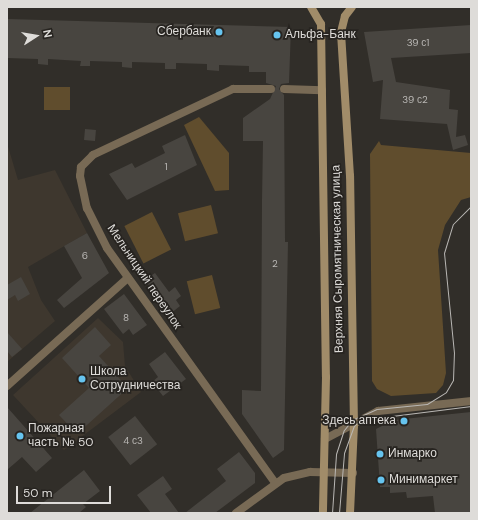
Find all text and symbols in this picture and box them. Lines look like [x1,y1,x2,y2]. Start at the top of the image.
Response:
north arrow [16,16,56,56]
place label: Сбербанк [157,25,211,39]
marker: Сбербанк [214,27,224,37]
text: N [40,28,55,39]
place label: Альфа-Банк [285,28,356,42]
marker: Альфа-Банк [272,30,282,40]
house number: 39 с1 [407,37,429,49]
house number: 39 с2 [402,94,428,106]
house number: 1 [164,161,168,173]
street label: Верхняя Сыромятническая улица [329,165,347,353]
street label: Мельницкий переулок [104,222,184,332]
house number: 6 [82,250,88,262]
house number: 2 [272,258,278,270]
house number: 8 [123,312,129,324]
place label: Школа Сотрудничества [90,365,180,393]
marker: Школа Сотрудничества [77,374,87,384]
place label: Здесь аптека [322,414,396,428]
marker: Здесь аптека [399,416,409,426]
place label: Пожарная часть № 50 [28,422,93,450]
marker: Пожарная часть № 50 [15,431,25,441]
house number: 4 с3 [123,435,143,447]
place label: Инмарко [388,447,437,461]
marker: Инмарко [375,449,385,459]
place label: Минимаркет [389,473,458,487]
marker: Минимаркет [376,475,386,485]
scale bar [18,478,113,504]
text: 50 m [23,485,52,501]

